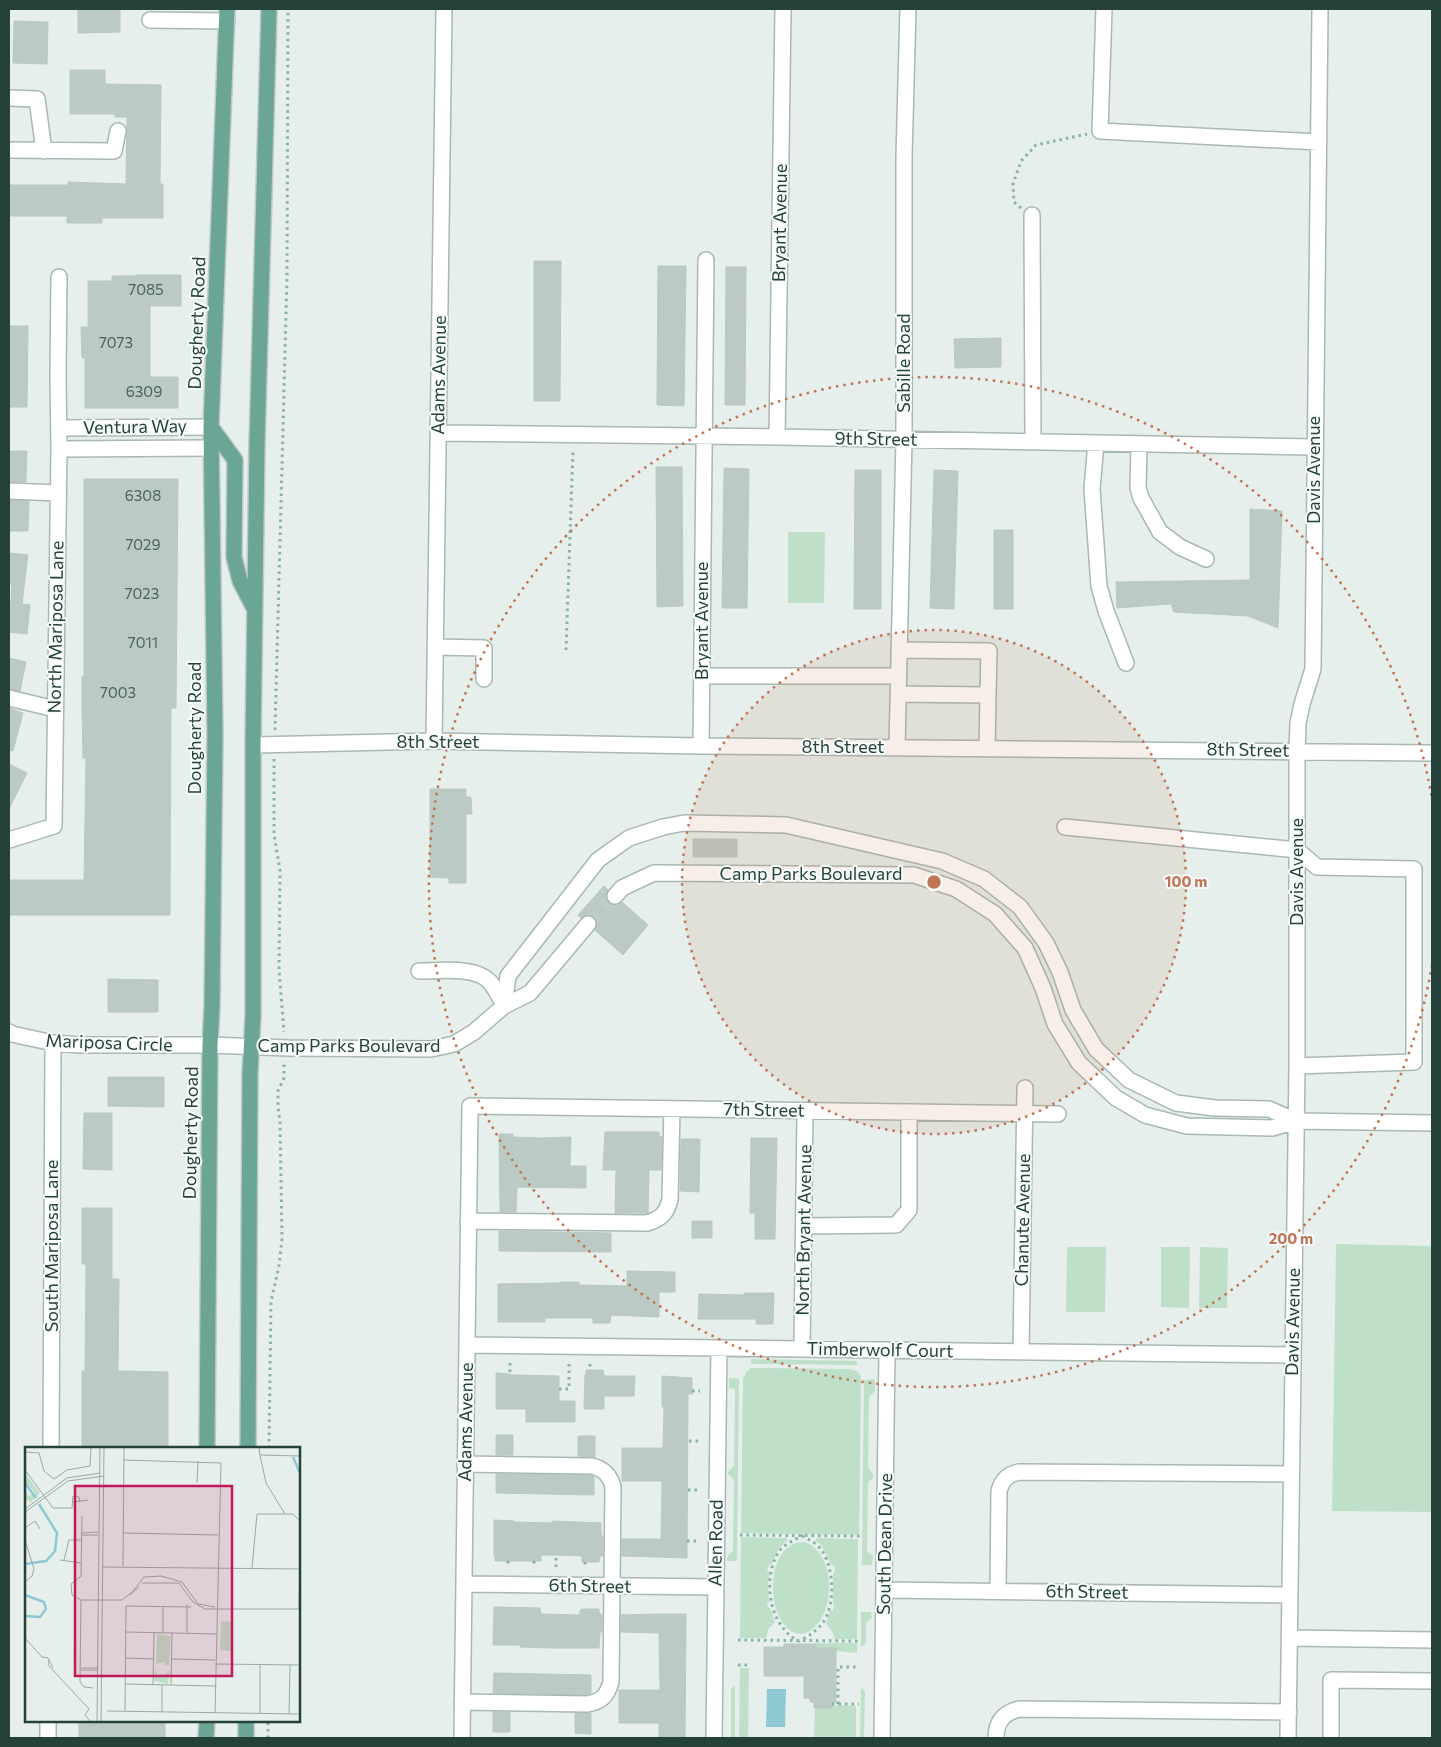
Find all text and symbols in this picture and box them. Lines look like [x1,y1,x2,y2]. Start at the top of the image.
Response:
street label: Bryant Avenue [767,164,791,282]
street label: Dougherty Road [183,256,209,390]
house number: 7085 [128,280,164,298]
street label: Sabille Road [892,313,914,413]
street label: Adams Avenue [426,315,450,435]
house number: 7073 [99,333,133,351]
house number: 6309 [126,382,162,400]
street label: Ventura Way [83,414,187,438]
street label: Davis Avenue [1302,416,1324,524]
street label: 9th Street [834,426,918,450]
house number: 6308 [125,486,161,504]
house number: 7029 [125,535,161,553]
street label: North Mariposa Lane [42,540,68,714]
street label: Bryant Avenue [690,562,712,680]
house number: 7023 [125,584,159,602]
house number: 7011 [128,633,158,651]
street label: Dougherty Road [183,662,205,795]
house number: 7003 [100,683,136,701]
street label: 8th Street [397,730,479,752]
street label: 8th Street [802,735,884,757]
street label: 8th Street [1206,737,1290,761]
street label: Davis Avenue [1285,818,1307,926]
street label: Camp Parks Boulevard [720,862,902,884]
text: 100 m [1165,872,1207,890]
centre of rings [925,873,943,891]
street label: Mariposa Circle [45,1029,173,1055]
street label: Camp Parks Boulevard [258,1034,440,1056]
street label: Dougherty Road [178,1066,202,1200]
street label: 7th Street [723,1097,805,1121]
street label: North Bryant Avenue [791,1144,815,1316]
street label: Chanute Avenue [1010,1153,1034,1286]
street label: South Mariposa Lane [40,1160,62,1332]
text: 200 m [1269,1229,1313,1247]
street label: Davis Avenue [1280,1268,1304,1376]
street label: Timberwolf Court [806,1337,954,1361]
street label: Adams Avenue [453,1362,477,1482]
inset map [25,1447,300,1722]
street label: South Dean Drive [872,1473,896,1615]
street label: Allen Road [703,1499,727,1587]
street label: 6th Street [548,1573,632,1597]
street label: 6th Street [1045,1579,1129,1603]

